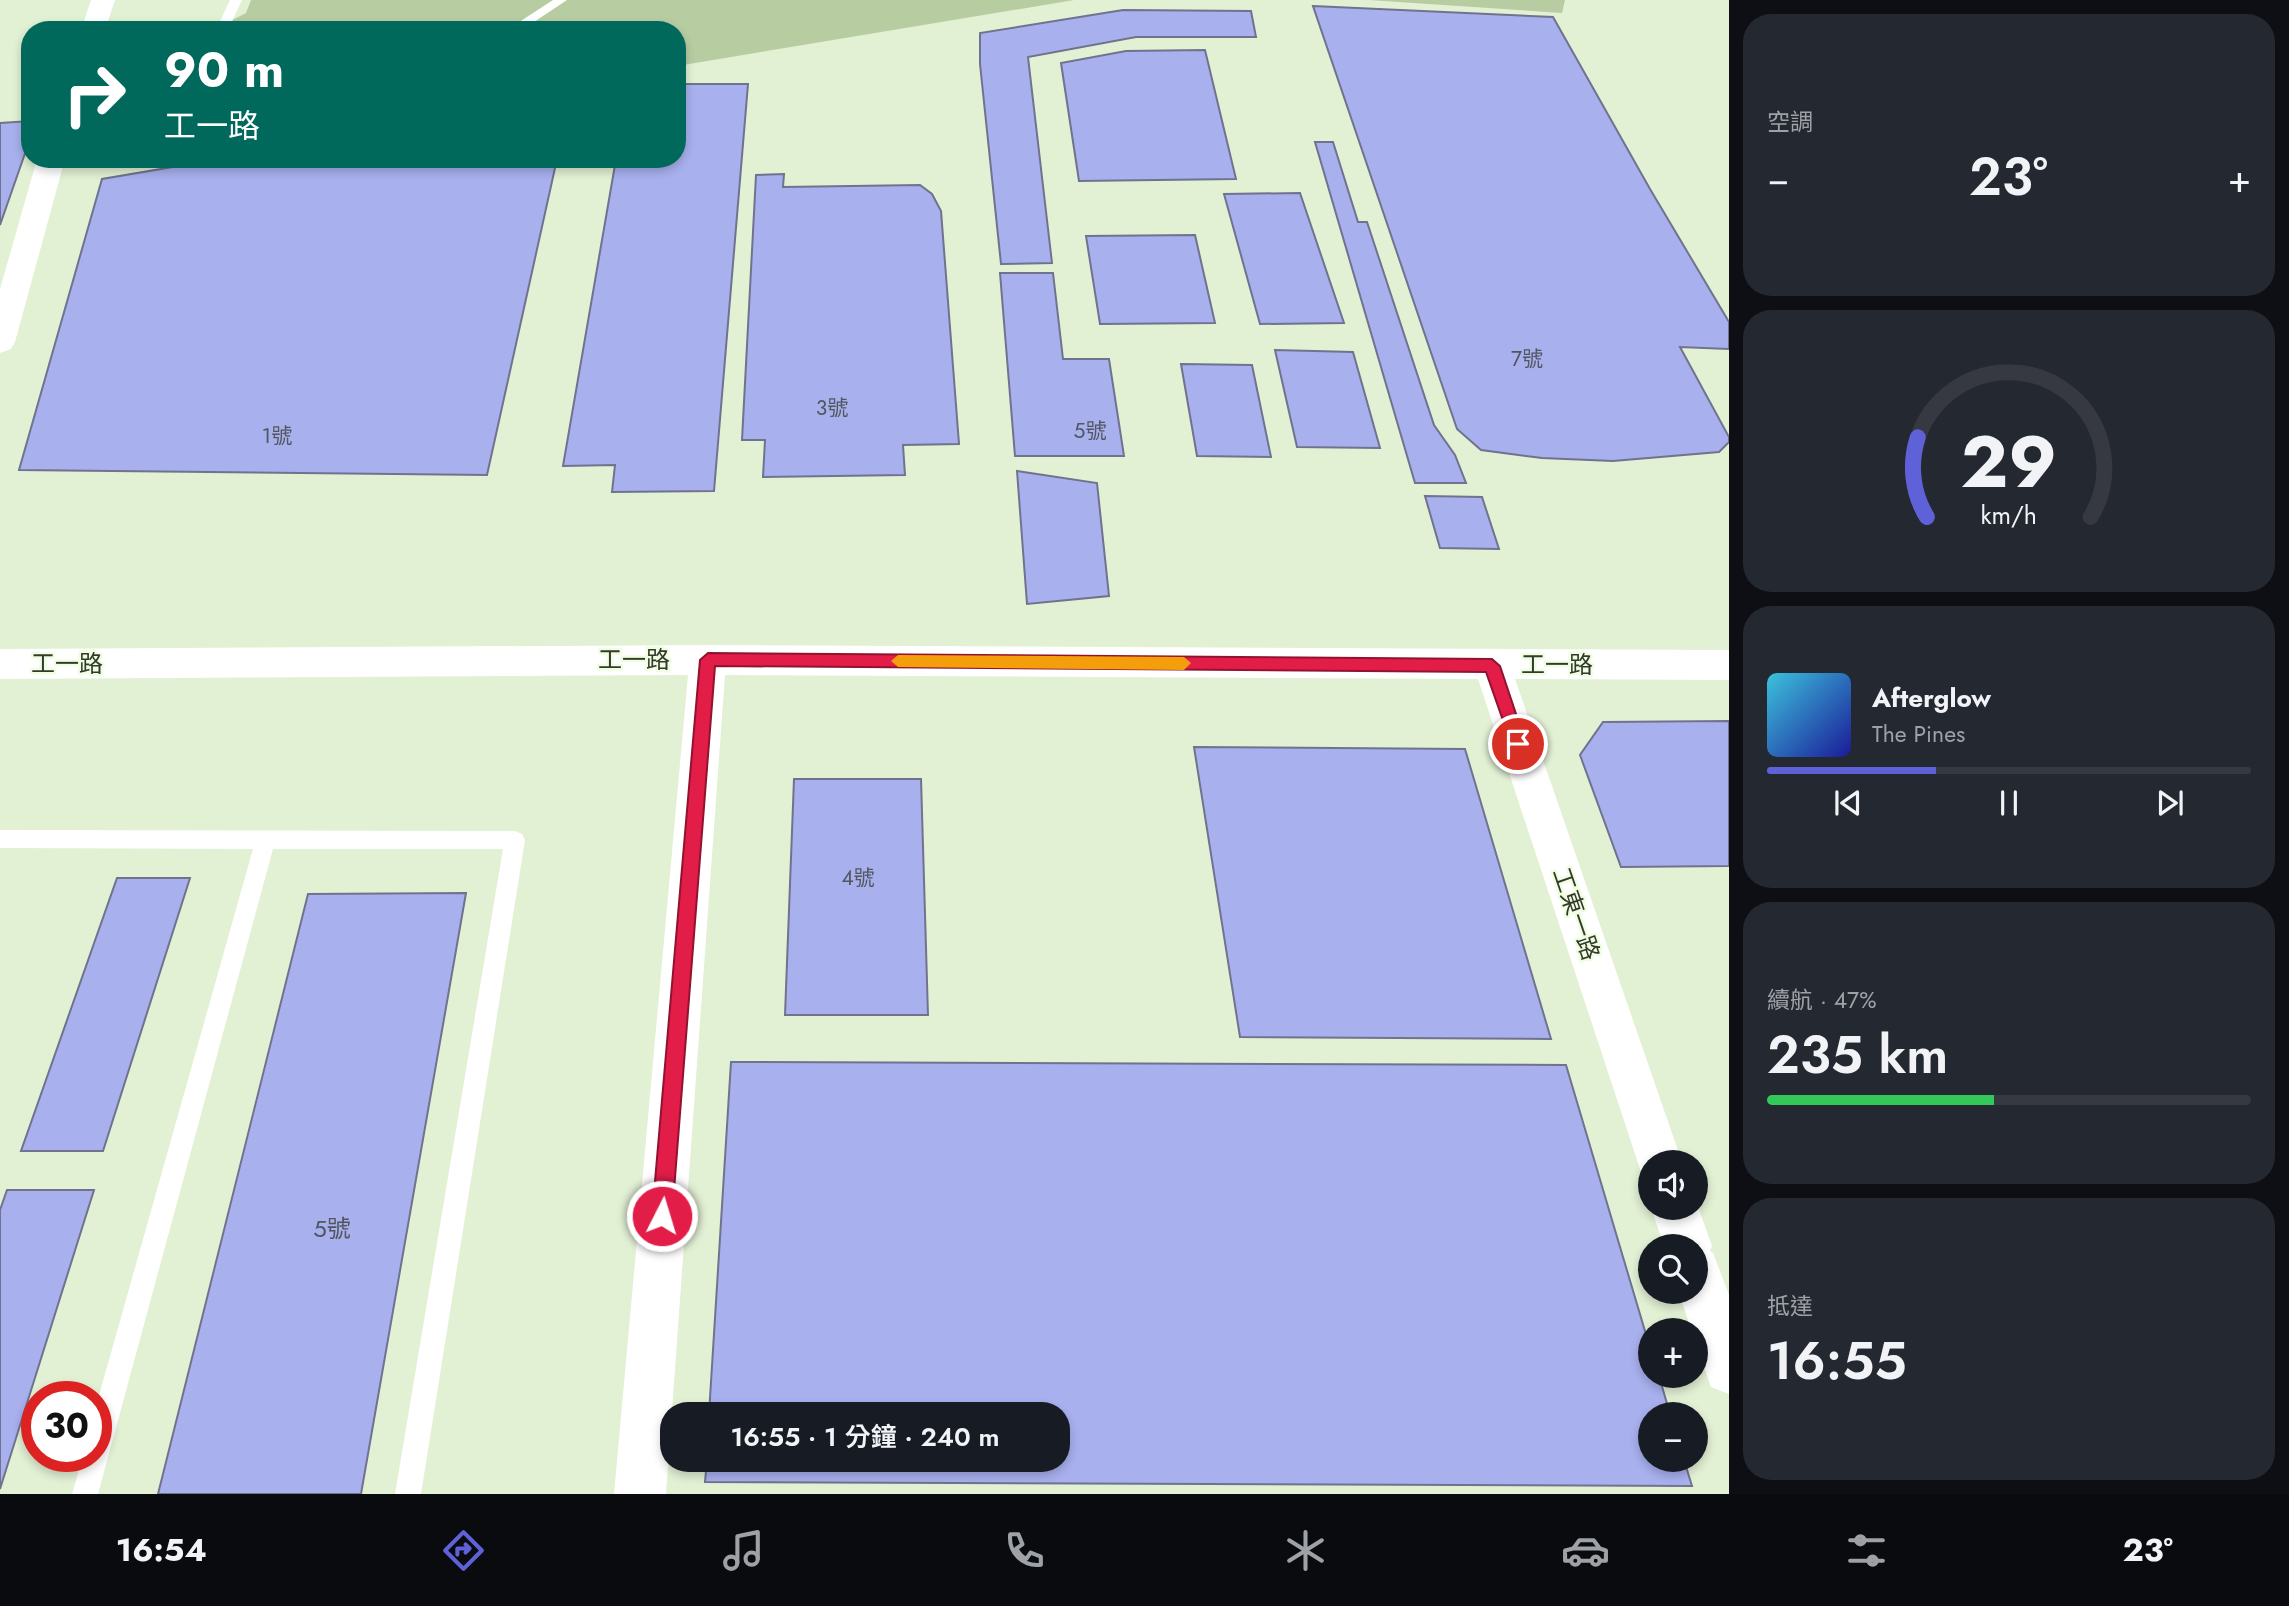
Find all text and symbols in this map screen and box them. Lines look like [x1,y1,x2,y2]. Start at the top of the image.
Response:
text: 90 m [164,35,284,105]
icon: right [49,49,140,140]
text: 工一路 [164,103,260,149]
text: 空調 [1767,105,1813,139]
text: 23° [1969,139,2048,215]
text: − [1767,151,1789,206]
text: + [2228,151,2251,206]
house number: 7號 [1511,344,1543,374]
house number: 3號 [816,393,848,423]
text: 29 [1961,409,2057,514]
house number: 5號 [1074,416,1106,446]
house number: 1號 [262,421,292,451]
text: km/h [1981,497,2037,533]
street label: 工一路 [598,642,670,677]
street label: 工一路 [31,646,103,681]
street label: 工一路 [1521,647,1593,682]
text: Afterglow [1872,679,1991,717]
pin [1488,714,1548,774]
text: The Pines [1872,717,1965,751]
icon: arrive [1499,725,1537,763]
icon: previous [1829,784,1867,822]
icon: pause [1990,784,2028,822]
icon: next [2151,784,2189,822]
house number: 4號 [841,863,875,893]
street label: 工東一路 [1544,863,1609,965]
text: 續航 · 47% [1767,983,1876,1017]
text: 235 km [1767,1017,1948,1093]
map controls [1638,1150,1708,1472]
button: sound [1638,1150,1708,1220]
position arrow [625,1179,699,1253]
house number: 5號 [313,1211,351,1246]
button: search [1638,1234,1708,1304]
text: 抵達 [1767,1289,1813,1323]
button: + [1638,1318,1708,1388]
text: 16:55 [1767,1323,1907,1399]
speed limit sign: 30 [21,1381,112,1472]
button: − [1638,1402,1708,1472]
text: 16:55 · 1 分鐘 · 240 m [730,1418,1000,1456]
icon: directions [439,1526,488,1575]
icon: music [719,1526,768,1575]
icon: phone [1000,1526,1049,1575]
icon: climate [1281,1526,1330,1575]
icon: car [1561,1526,1610,1575]
icon: filters [1842,1526,1891,1575]
text: 16:54 [116,1527,207,1573]
text: 23° [2123,1527,2173,1573]

